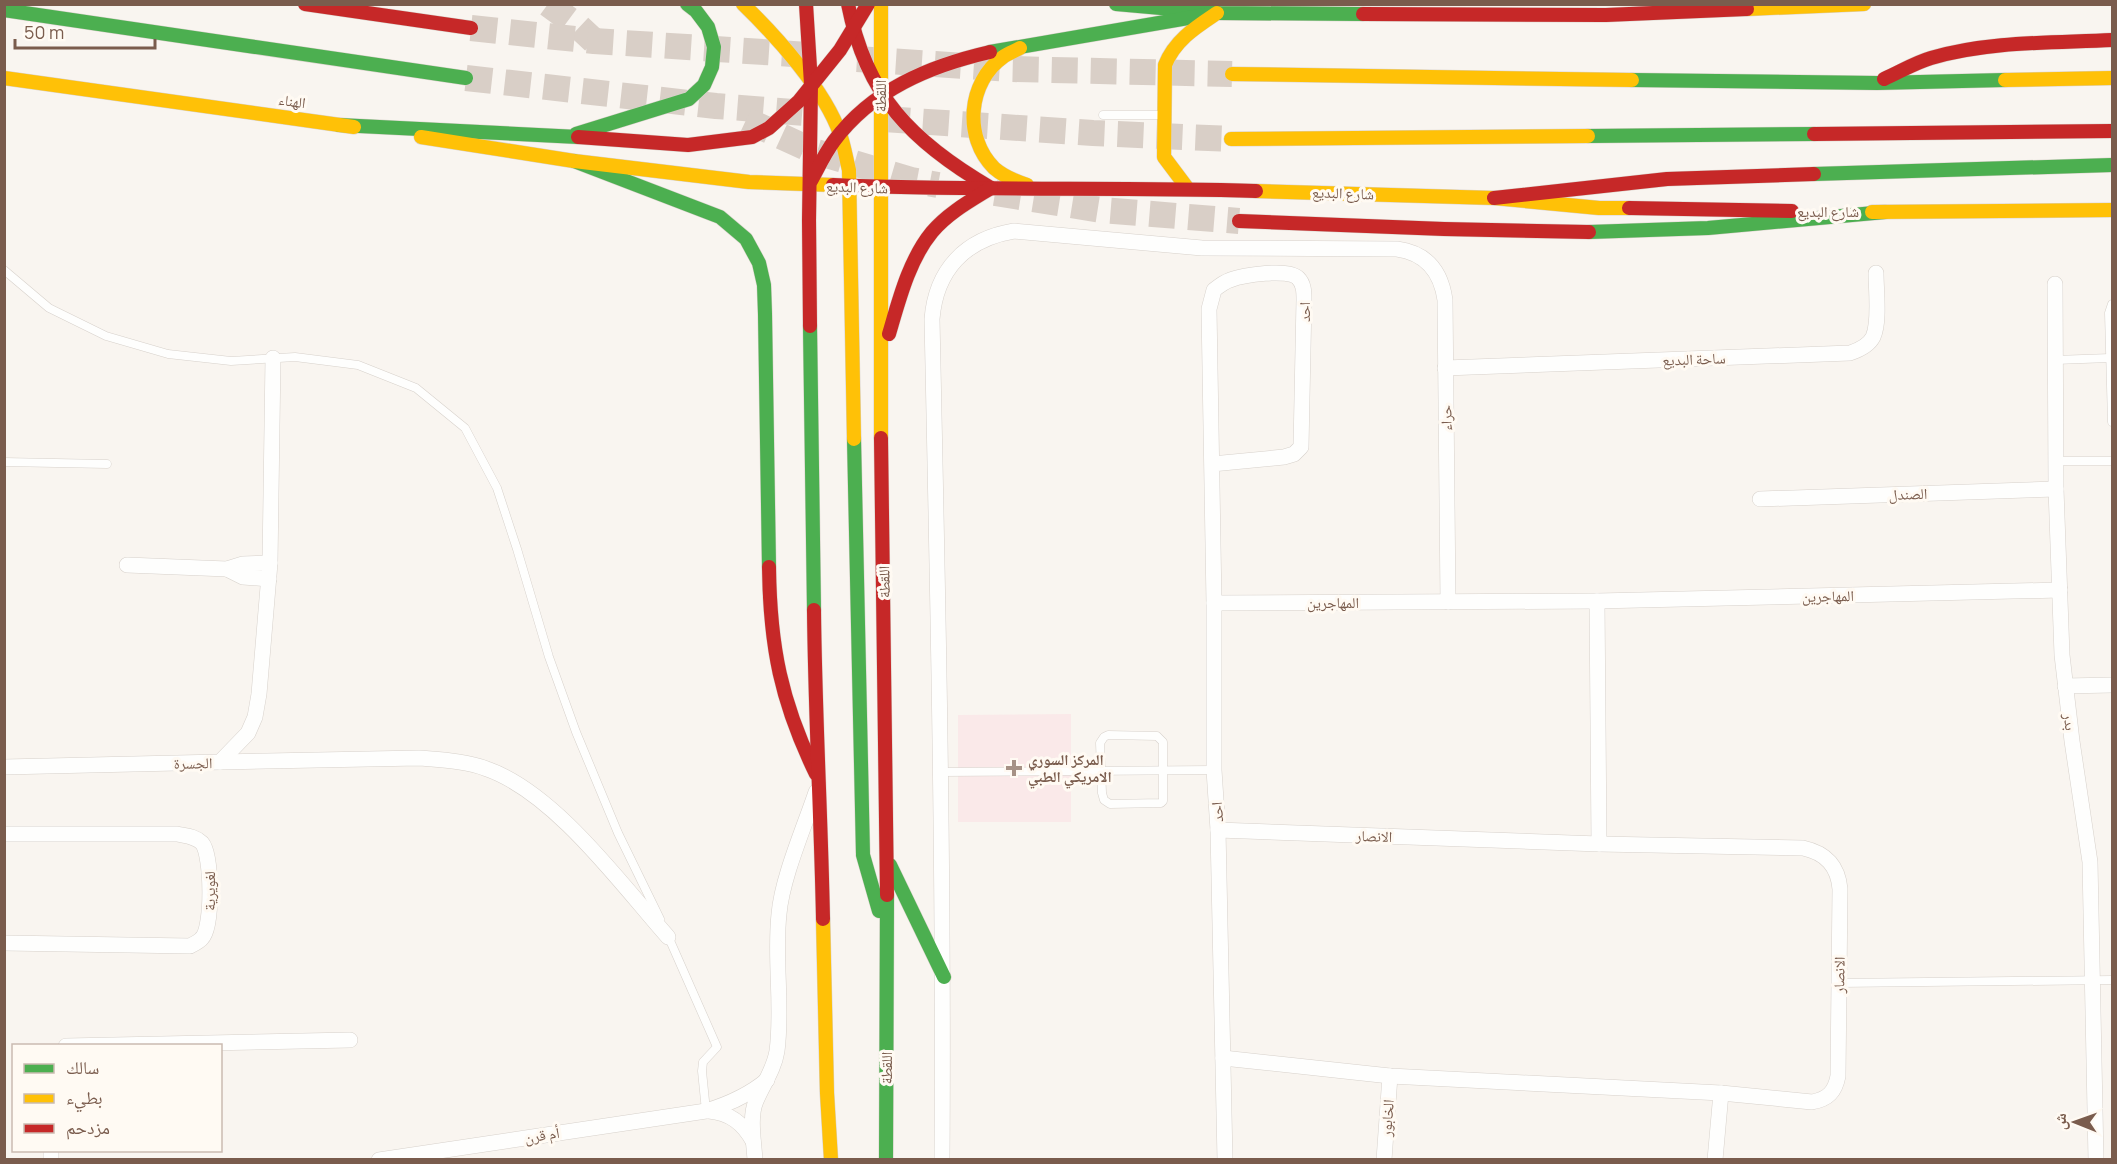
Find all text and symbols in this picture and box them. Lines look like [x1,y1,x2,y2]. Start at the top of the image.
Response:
scale bar [15,12,154,50]
text: 50 m [24,20,64,44]
street label: اللقطة [870,80,891,112]
street label: الهناء [277,89,307,113]
street label: شارع البديع [826,175,889,199]
street label: شارع البديع [1312,181,1375,205]
street label: شارع البديع [1797,201,1859,222]
street label: احد [1294,302,1315,322]
street label: ساحة البديع [1662,347,1726,371]
street label: حراء [1435,405,1457,431]
street label: الصندل [1888,483,1928,505]
street label: اللقطة [873,566,895,598]
street label: المهاجرين [1802,585,1854,607]
street label: المهاجرين [1307,592,1359,613]
street label: بدر [2058,711,2081,732]
place label: المركز السوري الامريكي الطبي [1028,749,1112,788]
street label: الجسرة [173,752,213,774]
marker: المركز السوري الامريكي الطبي [1005,759,1023,777]
street label: احد [1206,801,1228,823]
street label: الانصار [1354,825,1393,847]
street label: لغويرية [199,871,220,911]
street label: الانصار [1828,956,1850,995]
legend [12,1044,222,1152]
street label: اللقطة [876,1052,897,1084]
text: سالك [66,1055,99,1079]
text: بطيء [66,1085,103,1113]
north arrow [2045,1092,2105,1152]
street label: الخابور [1375,1099,1399,1138]
text: ش [2049,1113,2071,1130]
text: مزدحم [66,1115,110,1140]
street label: أم قرن [523,1122,561,1148]

